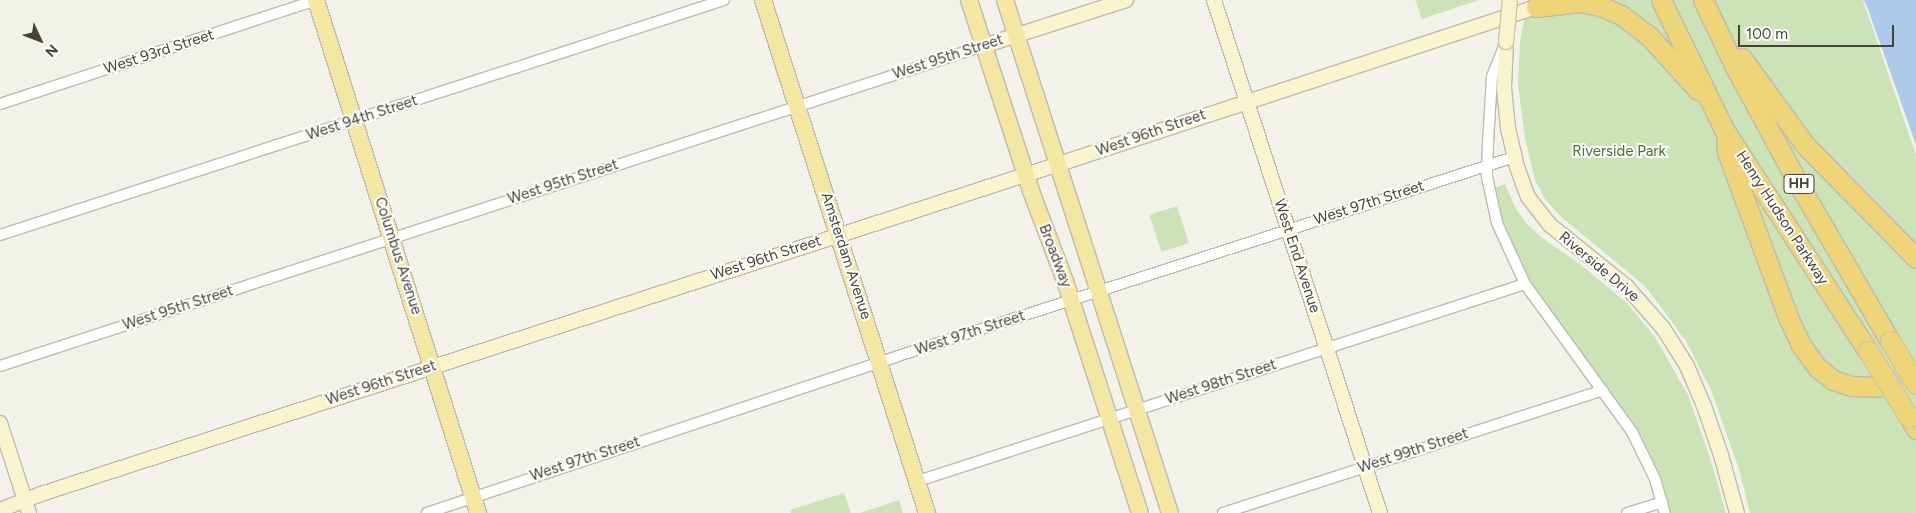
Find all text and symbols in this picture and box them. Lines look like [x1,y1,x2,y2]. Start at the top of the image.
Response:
north arrow [15,15,65,65]
scale bar [1741,15,1897,47]
text: 100 m [1746,25,1788,43]
street label: West 93rd Street [102,26,216,78]
street label: West 95th Street [890,31,1006,83]
text: N [41,41,61,60]
street label: West 94th Street [304,92,420,144]
street label: West 96th Street [1094,106,1208,160]
park label: Riverside Park [1572,143,1666,161]
street label: Henry Hudson Parkway [1732,148,1832,288]
street label: West 95th Street [505,156,621,208]
road number: HH [1783,172,1815,195]
street label: West 97th Street [1312,177,1426,229]
street label: Amsterdam Avenue [817,190,875,322]
street label: Columbus Avenue [371,195,425,317]
street label: West End Avenue [1270,197,1324,315]
street label: Broadway [1035,222,1075,290]
street label: Riverside Drive [1555,228,1643,306]
street label: West 96th Street [708,232,824,284]
street label: West 95th Street [120,282,236,334]
street label: West 97th Street [913,307,1027,359]
street label: West 98th Street [1163,356,1279,408]
street label: West 96th Street [323,357,439,409]
street label: West 99th Street [1355,425,1471,477]
street label: West 97th Street [528,433,642,485]

